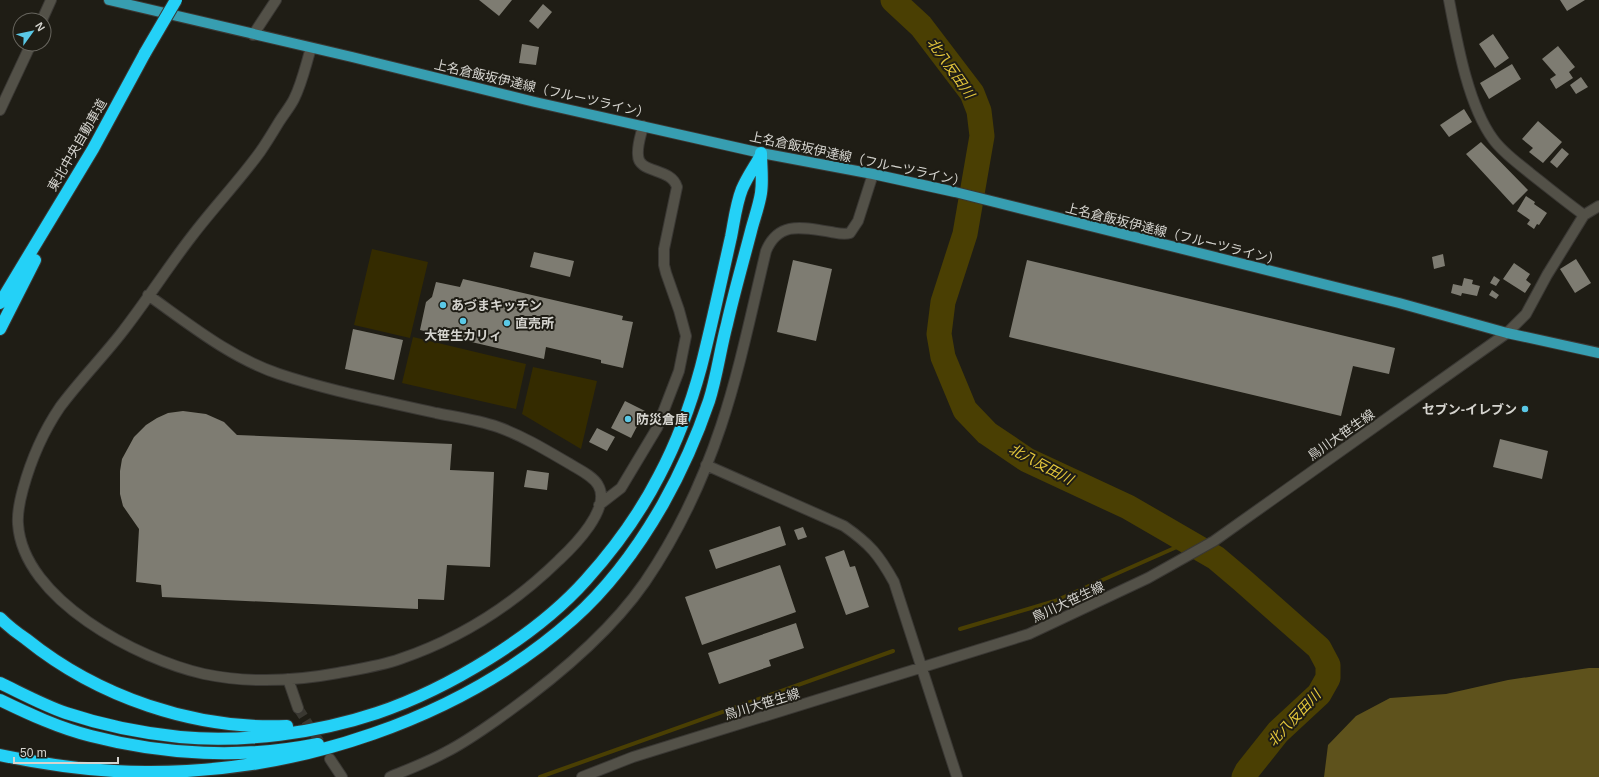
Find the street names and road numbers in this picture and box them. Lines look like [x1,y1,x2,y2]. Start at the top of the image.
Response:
street label: 上名倉飯坂伊達線（フルーツライン） [433,57,651,121]
street label: 東北中央自動車道 [45,96,109,194]
street label: 上名倉飯坂伊達線（フルーツライン） [748,129,968,189]
street label: 上名倉飯坂伊達線（フルーツライン） [1064,200,1282,268]
street label: 鳥川大笹生線 [1305,406,1377,464]
street label: 鳥川大笹生線 [1029,579,1107,625]
street label: 鳥川大笹生線 [723,685,801,723]

